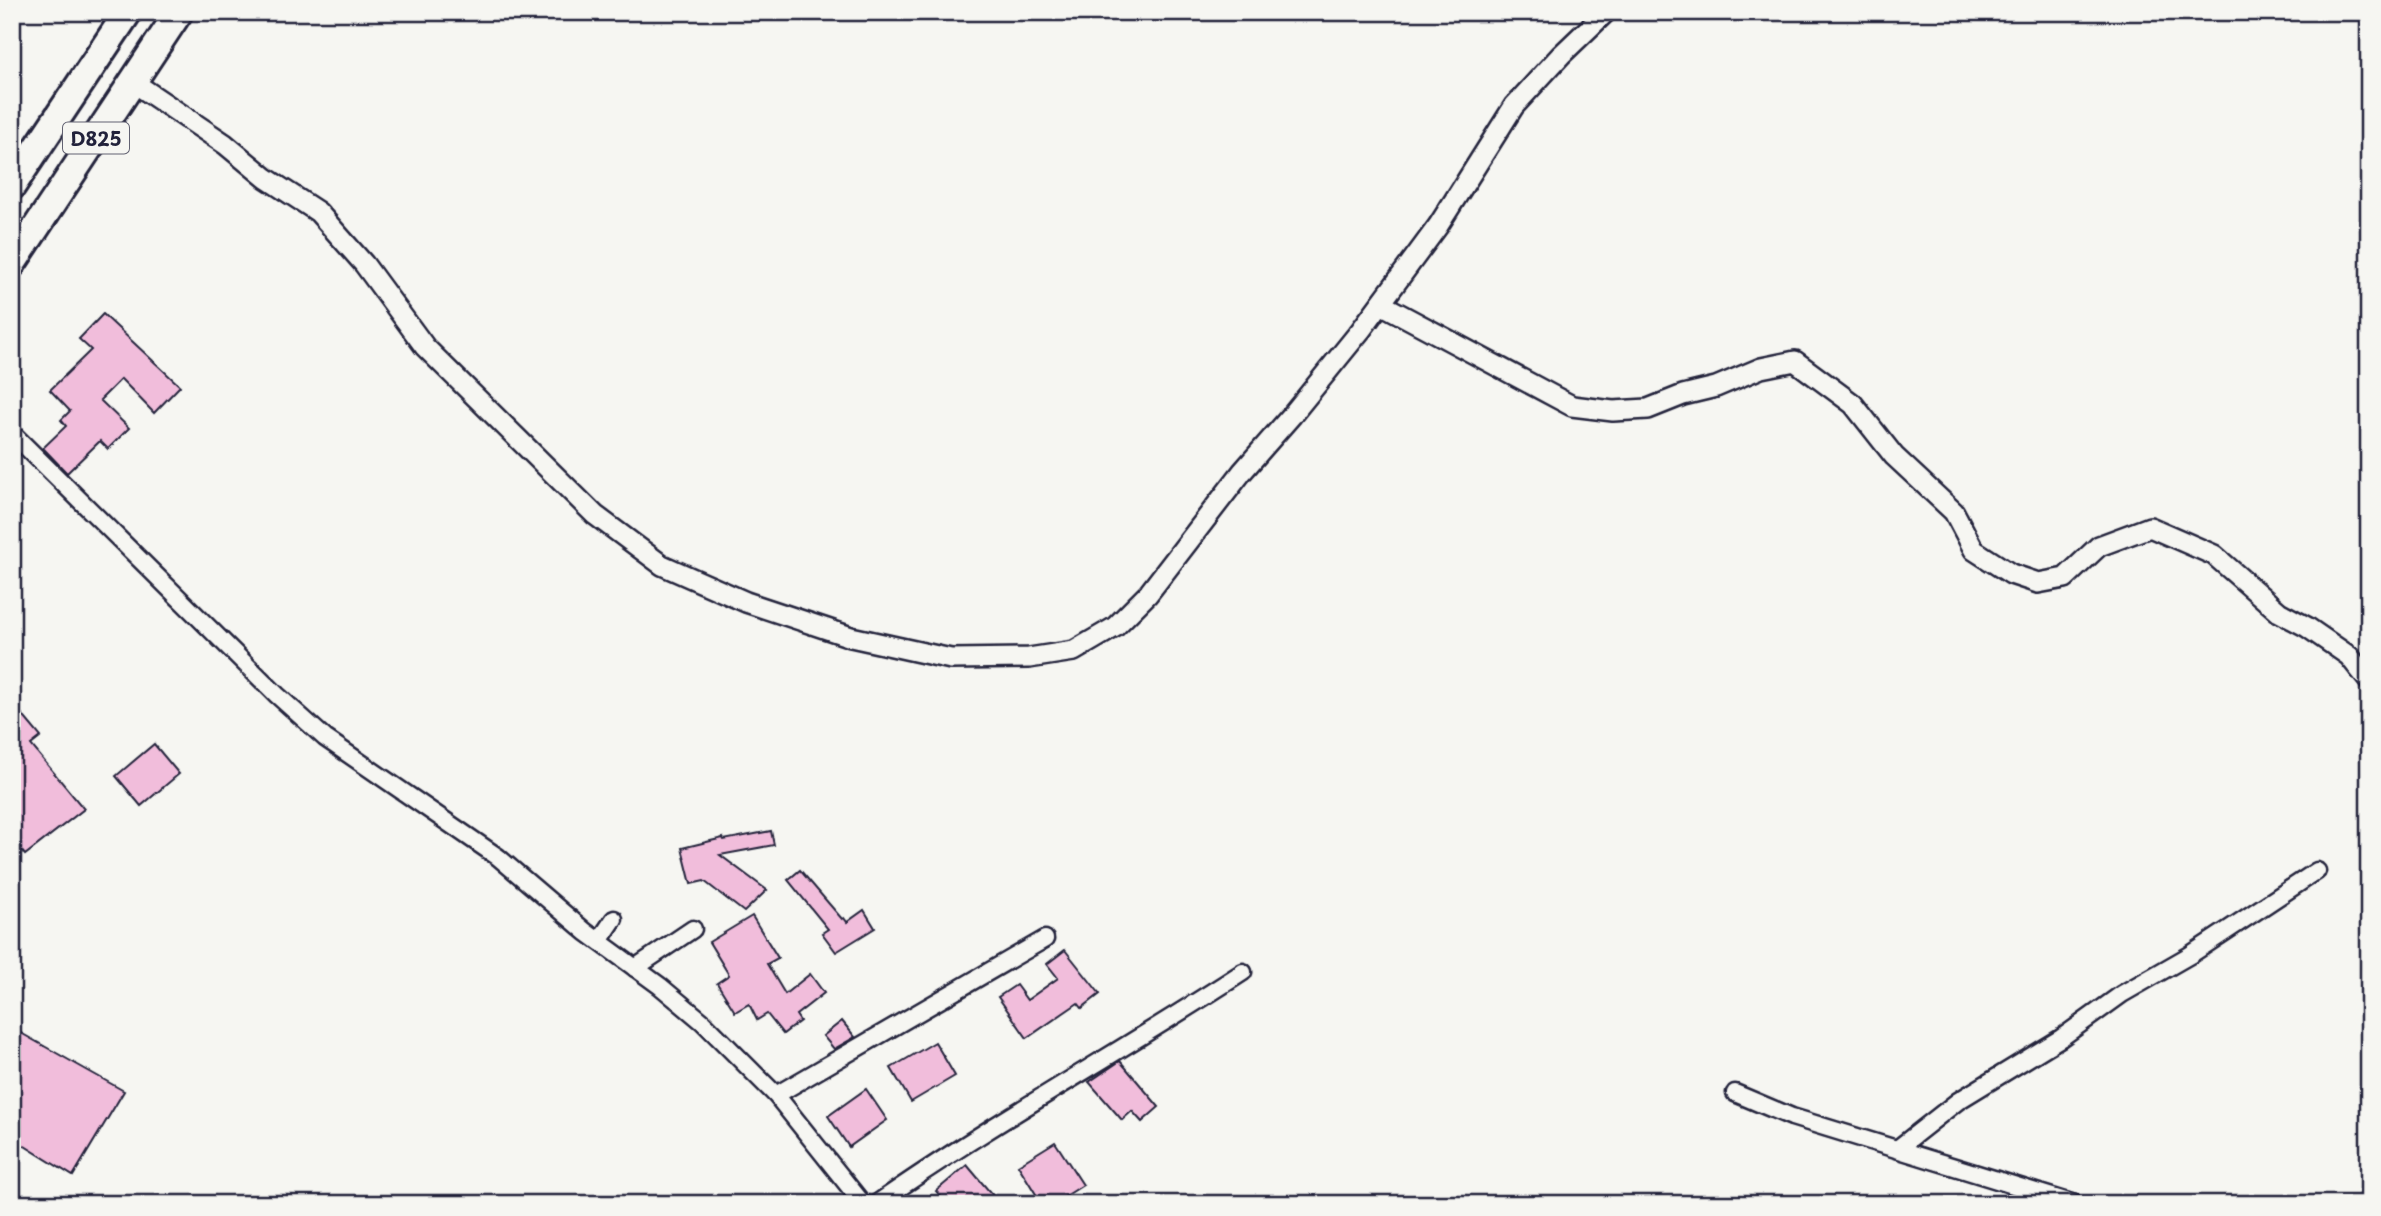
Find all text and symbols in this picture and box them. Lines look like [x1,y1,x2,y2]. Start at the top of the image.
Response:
road number: D825 [63,122,129,154]

